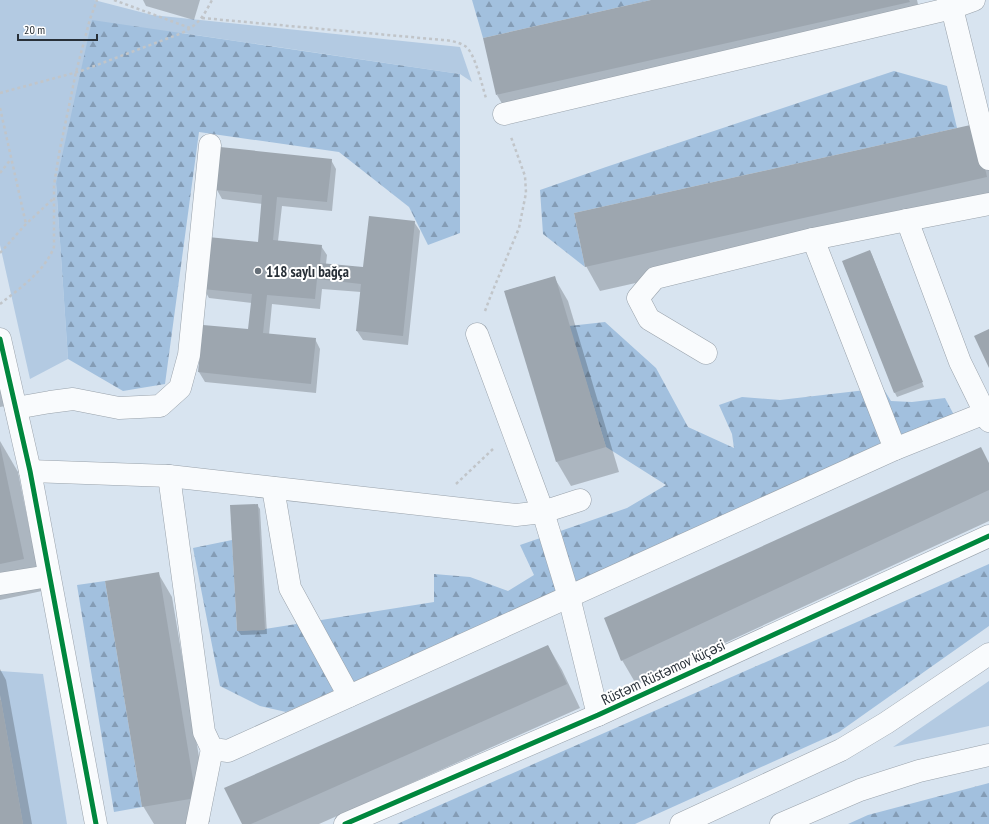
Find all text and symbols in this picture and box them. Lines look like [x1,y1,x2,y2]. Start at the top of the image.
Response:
scale bar [18,16,97,42]
text: 20 m [24,22,45,37]
place label: 118 saylı bağça [266,262,349,281]
marker: 118 saylı bağça [253,266,263,276]
street label: Rüstəm Rüstəmov küçəsi [598,635,728,709]

